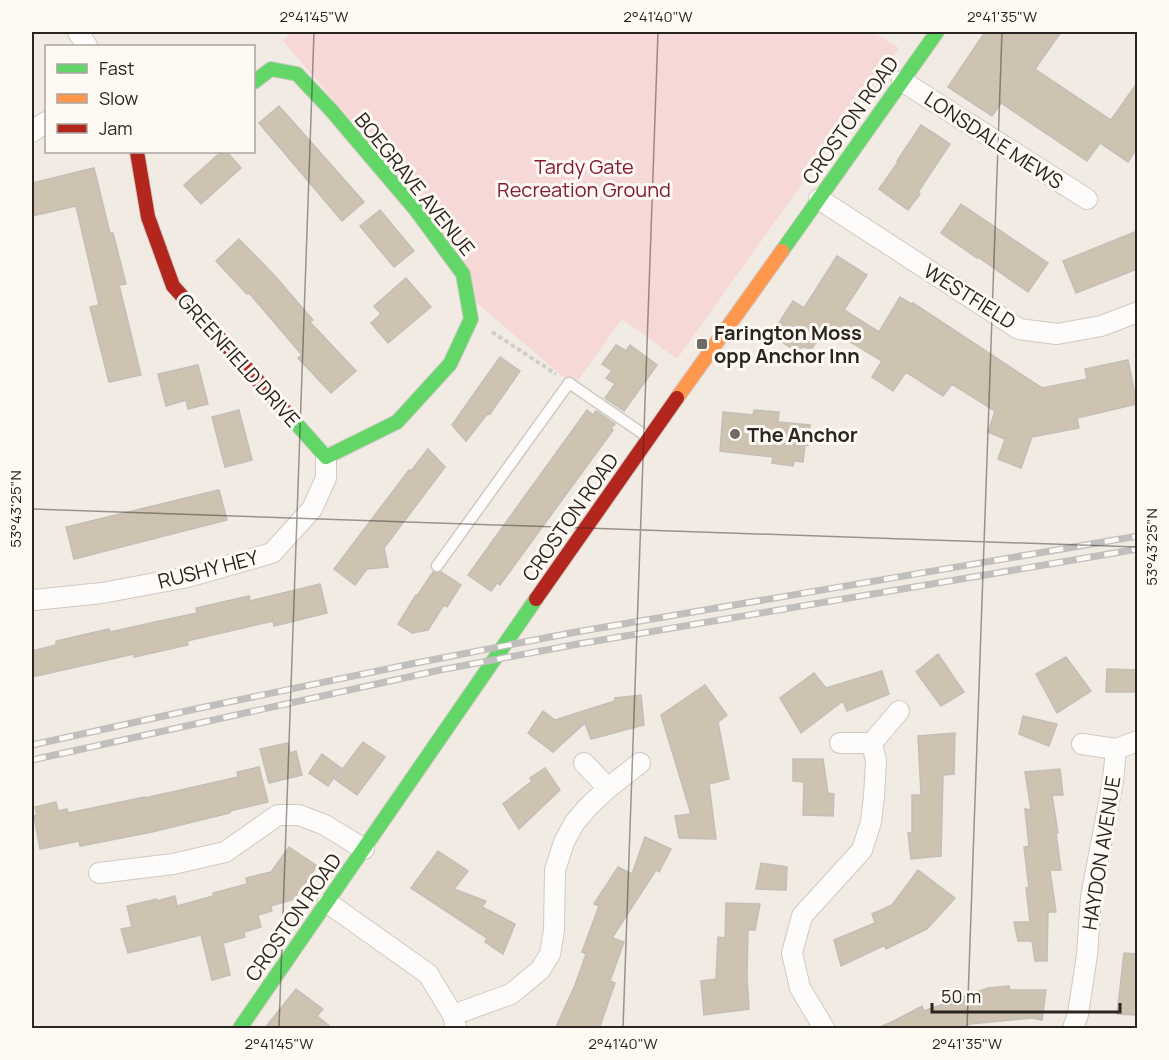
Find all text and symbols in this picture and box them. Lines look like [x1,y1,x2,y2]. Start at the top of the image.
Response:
text: 2°41'45"W [280,6,348,27]
text: 2°41'40"W [623,6,693,27]
text: 2°41'35"W [967,6,1037,27]
legend [45,45,255,153]
street label: CROSTON ROAD [796,51,904,189]
text: Fast [99,56,134,80]
street label: LONSDALE MEWS [919,85,1069,195]
text: Slow [99,86,139,110]
street label: BOEGRAVE AVENUE [349,107,481,261]
text: Jam [99,116,133,140]
park label: Tardy Gate Recreation Ground [497,153,671,203]
street label: WESTFIELD [919,257,1021,335]
street label: GREENFIELD DRIVE [172,287,306,433]
place label: Farington Moss opp Anchor Inn [714,319,862,369]
marker: Farington Moss opp Anchor Inn [695,337,709,351]
place label: The Anchor [747,421,858,448]
marker: The Anchor [728,427,742,441]
street label: CROSTON ROAD [516,448,624,586]
text: 53°43'25"N [5,470,26,548]
text: 53°43'25"N [1141,508,1162,586]
street label: RUSHY HEY [155,543,262,595]
street label: HAYDON AVENUE [1075,774,1127,932]
street label: CROSTON ROAD [239,848,347,986]
scale bar [932,976,1120,1014]
text: 50 m [941,984,981,1008]
text: 2°41'45"W [245,1033,313,1054]
text: 2°41'40"W [588,1033,658,1054]
text: 2°41'35"W [932,1033,1002,1054]

